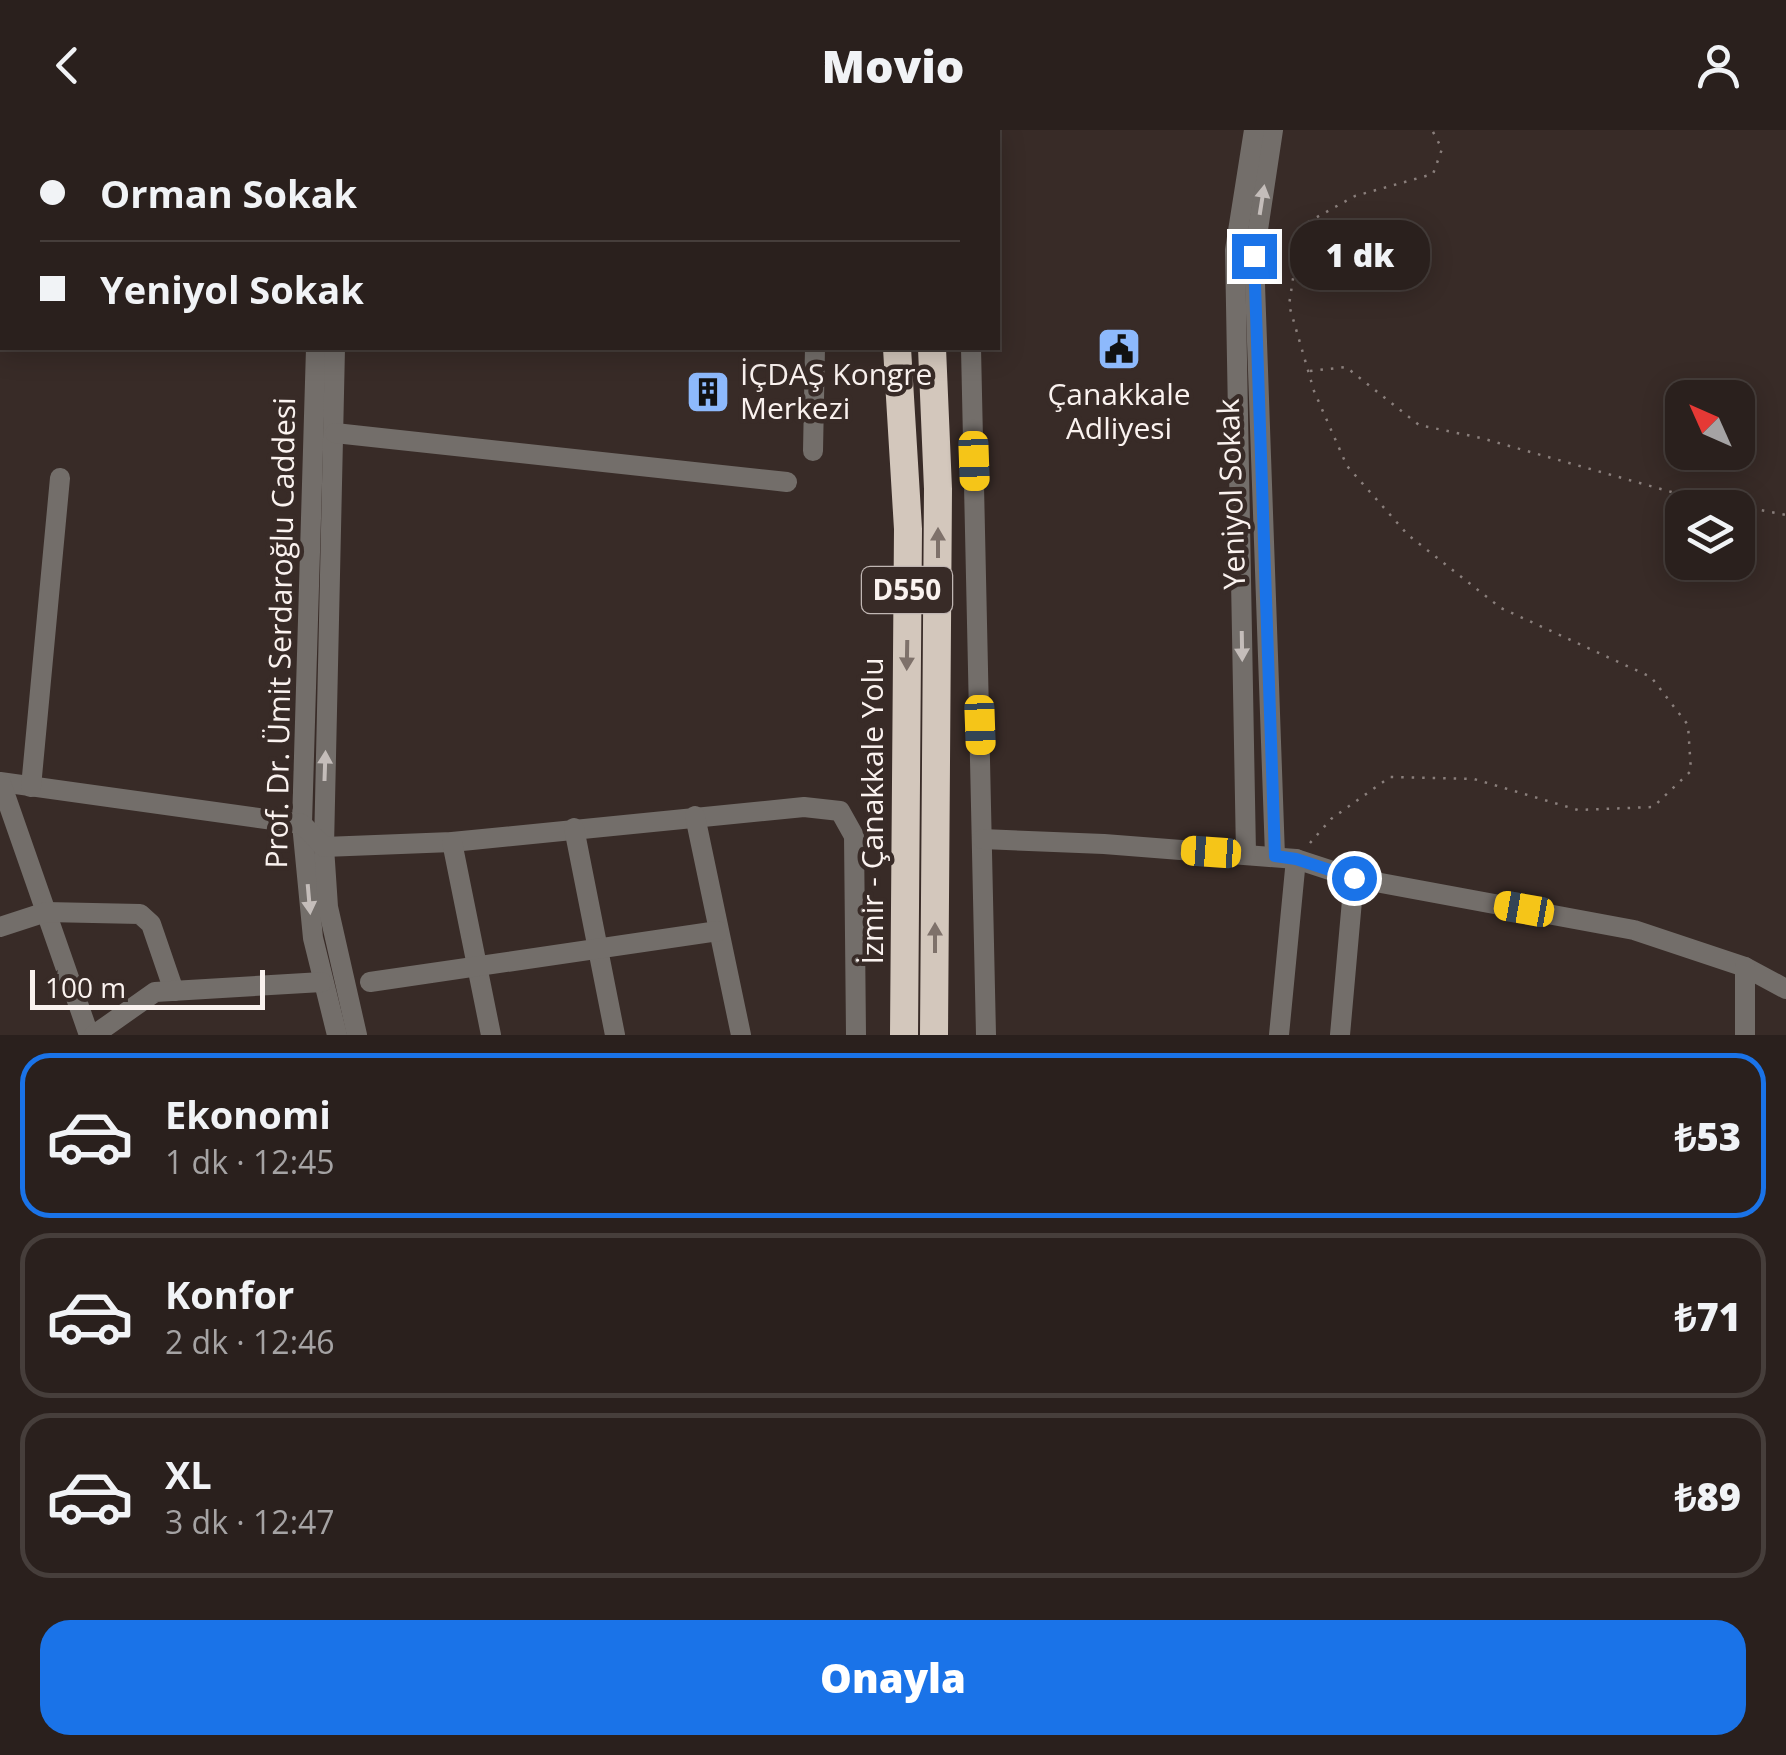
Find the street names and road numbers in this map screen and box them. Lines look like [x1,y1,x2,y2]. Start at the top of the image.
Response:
street label: Prof. Dr. Ümit Serdaroğlu Caddesi [255,397,304,869]
street label: Yeniyol Sokak [1207,398,1254,590]
road number: D550 [862,567,952,613]
street label: İzmir - Çanakkale Yolu [851,657,892,965]

